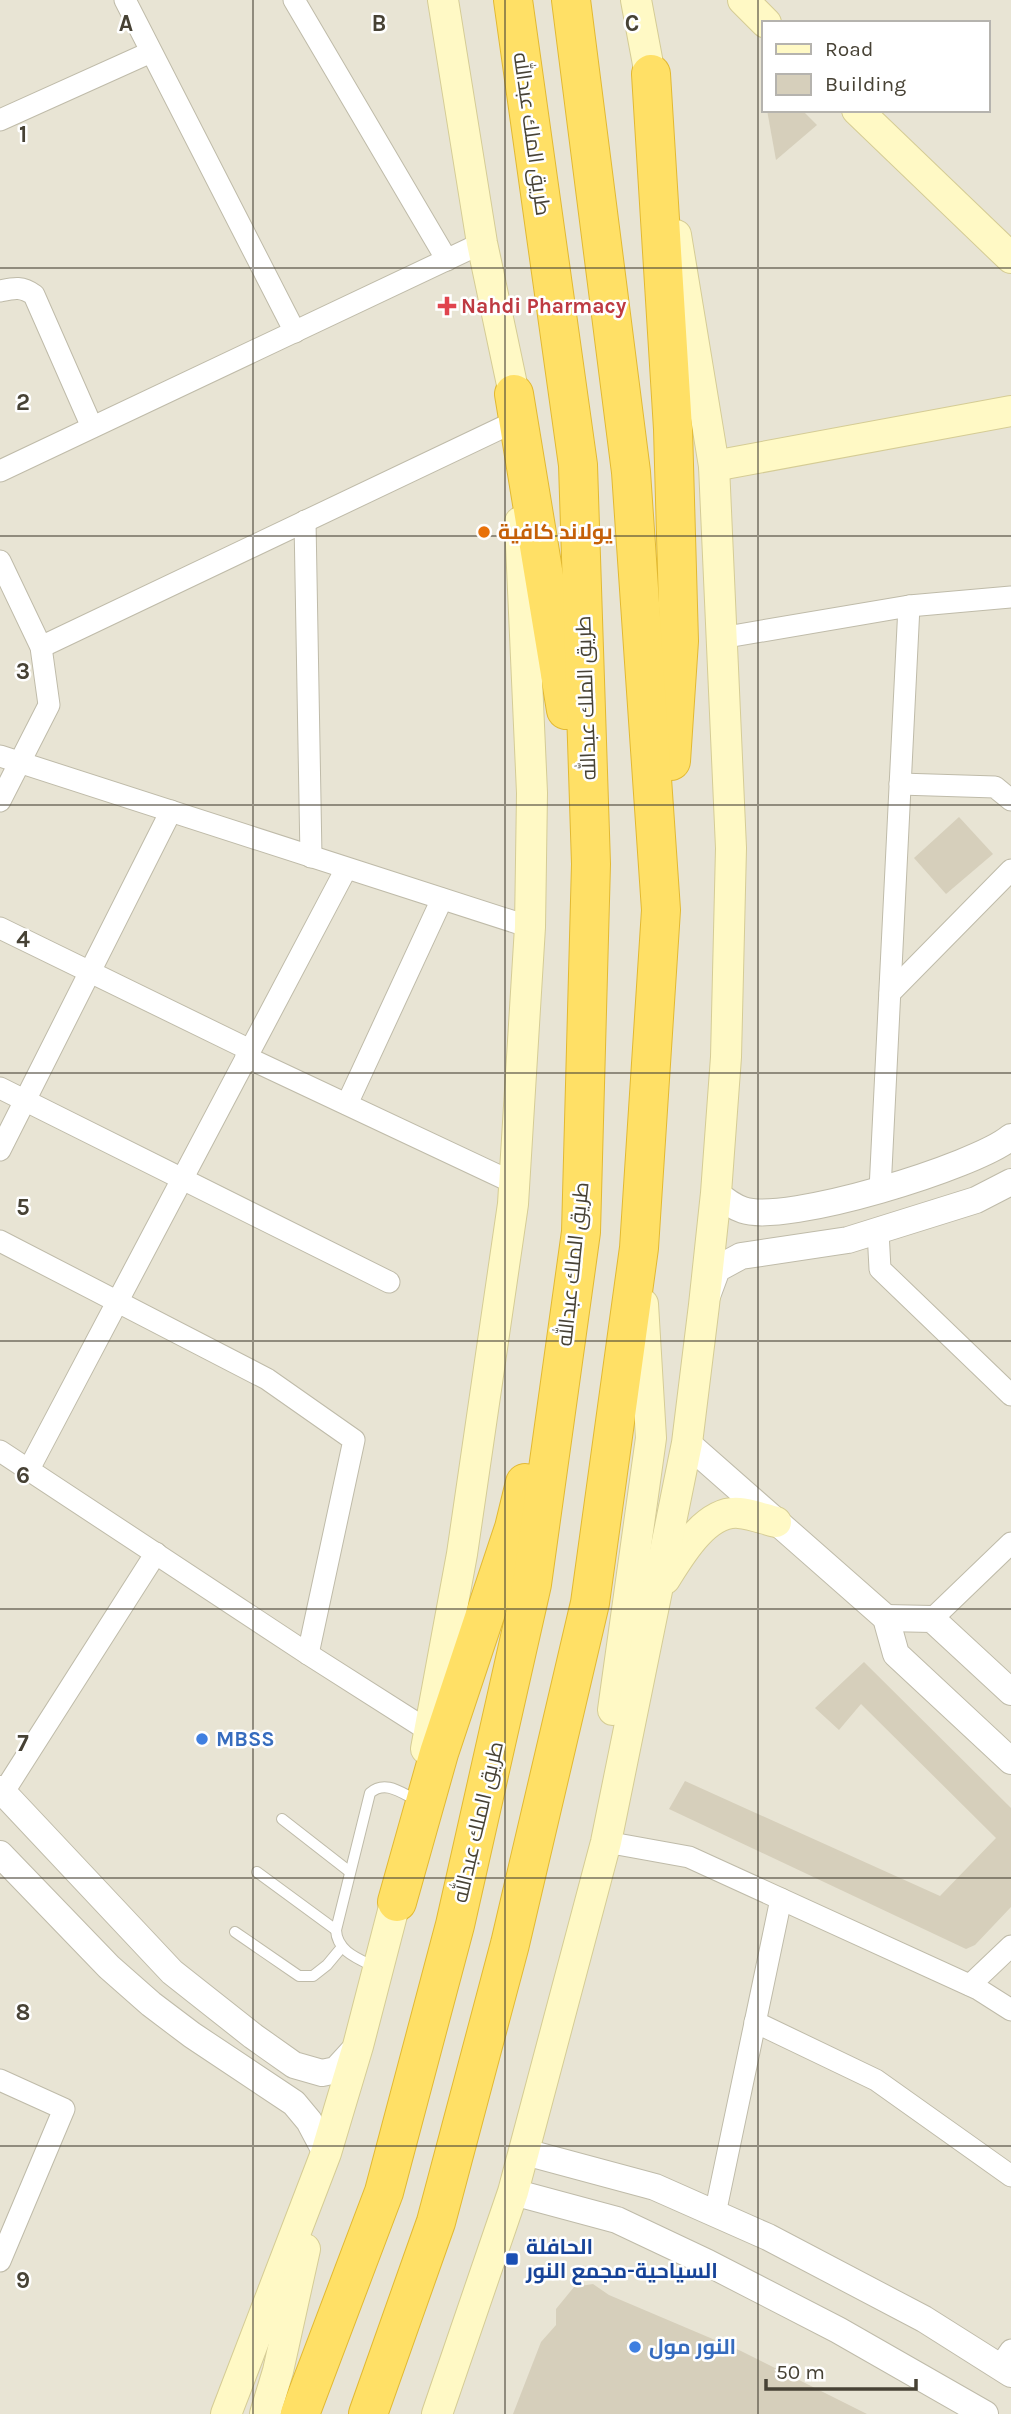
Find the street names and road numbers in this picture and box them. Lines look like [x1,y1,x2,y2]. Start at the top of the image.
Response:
street label: طريق الملك عبدالله [508,50,557,217]
street label: طريق الملك عبدالله [569,615,602,781]
street label: طريق الملك عبدالله [550,1181,595,1347]
street label: طريق الملك عبدالله [446,1739,509,1905]

